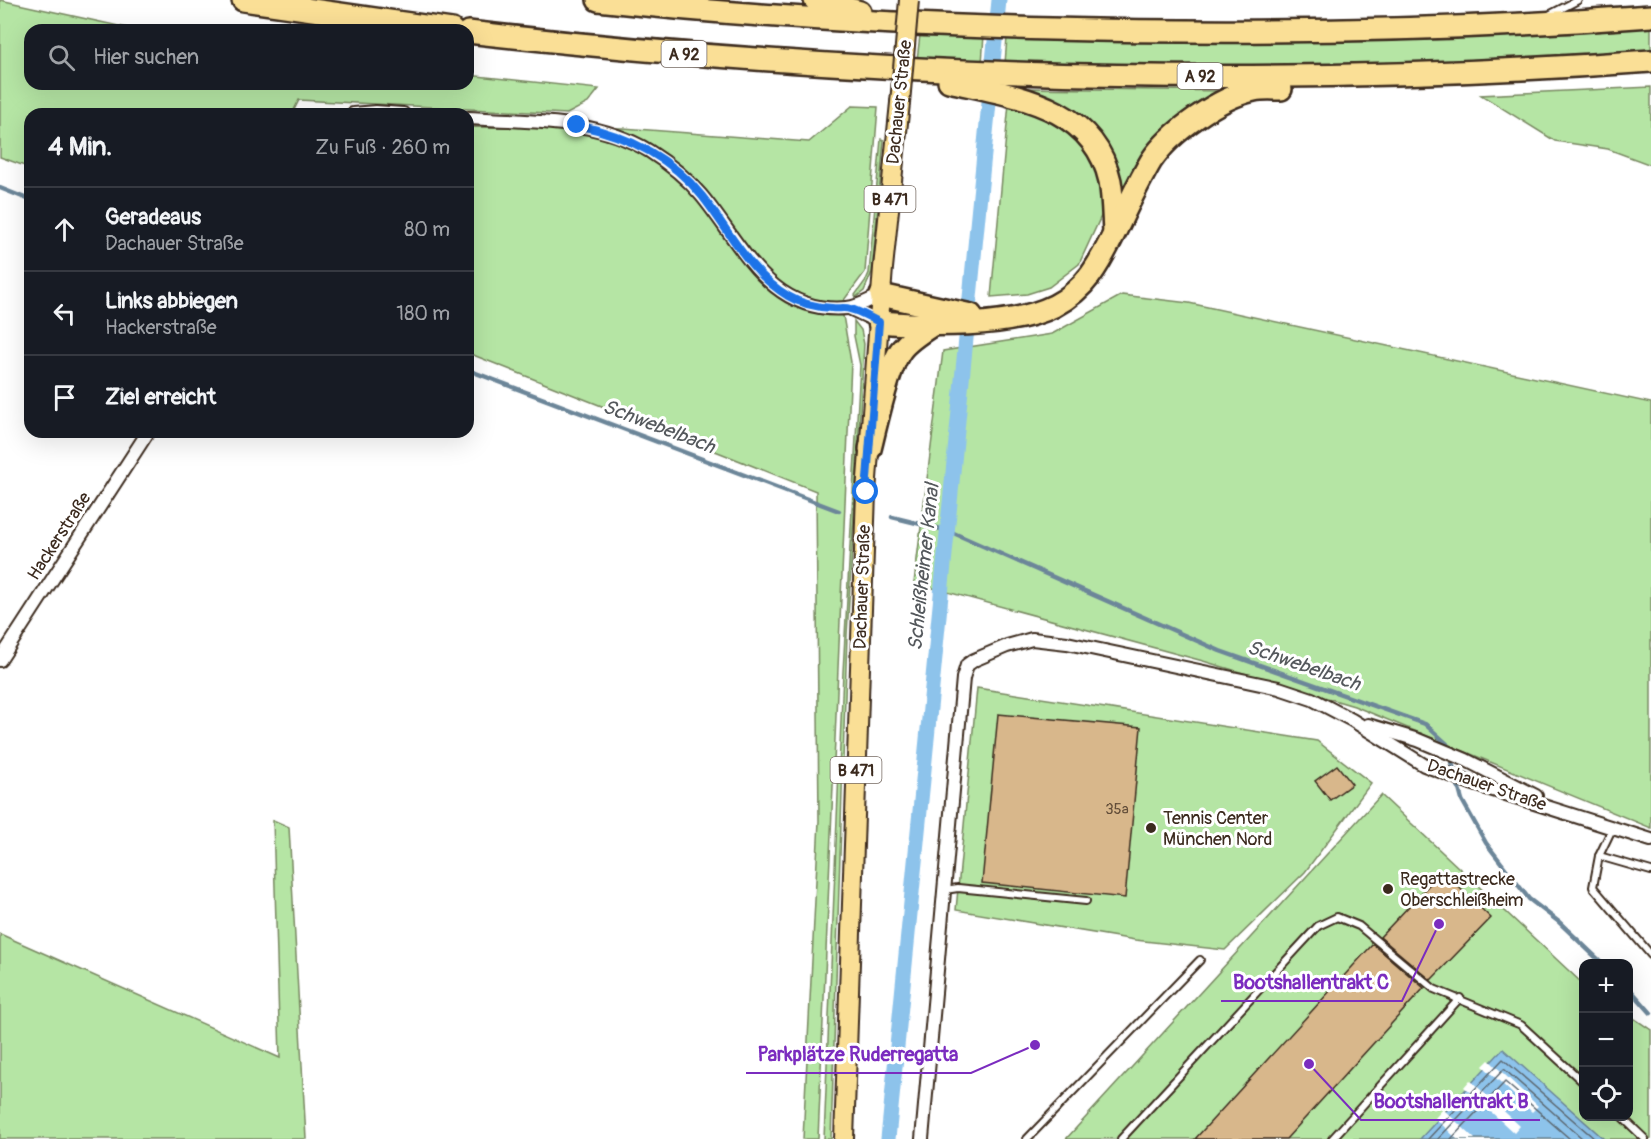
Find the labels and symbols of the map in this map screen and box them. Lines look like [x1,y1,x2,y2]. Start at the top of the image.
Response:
street label: Dachauer Straße [882,39,917,165]
road number: A 92 [662,41,706,67]
road number: A 92 [1178,63,1222,89]
route end [563,111,589,137]
road number: B 471 [864,186,916,212]
water label: Schwebelbach [599,394,720,460]
route start [852,478,878,504]
water label: Schleißheimer Kanal [902,480,945,652]
street label: Hackerstraße [22,488,96,585]
street label: Dachauer Straße [849,524,876,650]
water label: Schwebelbach [1244,634,1365,697]
street label: Dachauer Straße [1424,754,1550,817]
road number: B 471 [830,757,882,783]
house number: 35a [1105,800,1129,819]
place label: Tennis Center München Nord [1163,807,1272,851]
marker: Tennis Center München Nord [1144,821,1158,835]
place label: Regattastrecke Oberschleißheim [1400,868,1523,912]
marker: Regattastrecke Oberschleißheim [1381,882,1395,896]
callout: Bootshallentrakt C [1221,963,1402,1001]
text: Bootshallentrakt C [1233,970,1389,995]
callout: Parkplätze Ruderregatta [746,1035,971,1073]
text: Parkplätze Ruderregatta [758,1042,958,1067]
callout: Bootshallentrakt B [1361,1082,1540,1120]
text: Bootshallentrakt B [1373,1089,1529,1114]

